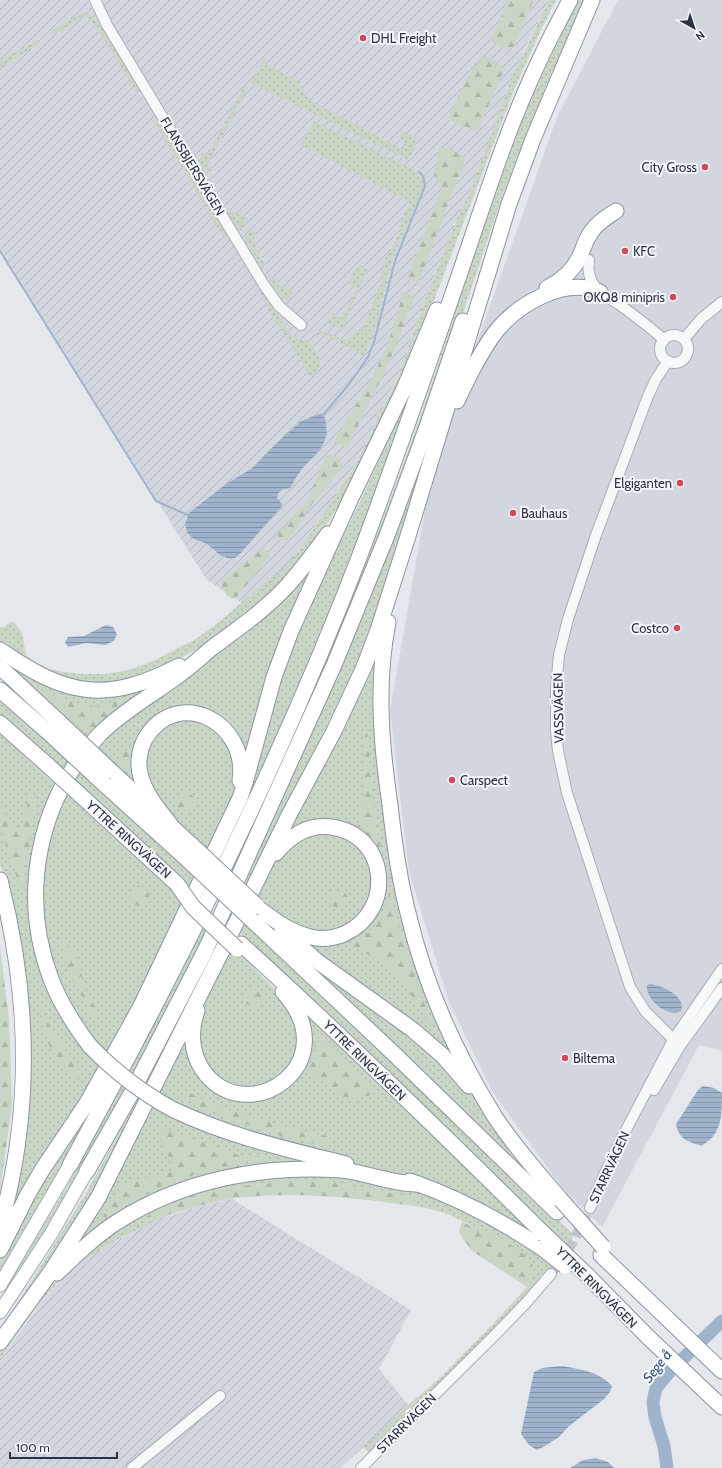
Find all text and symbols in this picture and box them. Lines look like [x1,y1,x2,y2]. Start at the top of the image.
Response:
north arrow [674,8,714,48]
text: N [693,28,708,44]
place label: DHL Freight [371,30,437,46]
marker: DHL Freight [358,33,368,43]
street label: FLANSBJERSVÄGEN [157,114,229,218]
place label: City Gross [641,159,698,175]
marker: City Gross [700,162,710,172]
place label: KFC [633,243,655,259]
marker: KFC [620,246,630,256]
place label: OKQ8 minipris [584,289,666,305]
marker: OKQ8 minipris [668,292,678,302]
place label: Elgiganten [614,475,672,491]
marker: Elgiganten [675,478,685,488]
place label: Bauhaus [521,505,568,521]
marker: Bauhaus [508,508,518,518]
place label: Costco [631,620,669,636]
marker: Costco [672,623,682,633]
street label: VASSVÄGEN [549,672,567,744]
place label: Carspect [460,772,509,788]
marker: Carspect [447,775,457,785]
street label: YTTRE RINGVÄGEN [83,796,175,881]
street label: YTTRE RINGVÄGEN [320,1016,410,1103]
place label: Biltema [573,1050,616,1066]
marker: Biltema [560,1053,570,1063]
street label: STARRVÄGEN [585,1128,633,1206]
street label: YTTRE RINGVÄGEN [552,1242,641,1331]
water label: Sege å [638,1346,676,1386]
street label: STARRVÄGEN [373,1390,439,1456]
scale bar [10,1434,117,1460]
text: 100 m [16,1440,50,1455]

